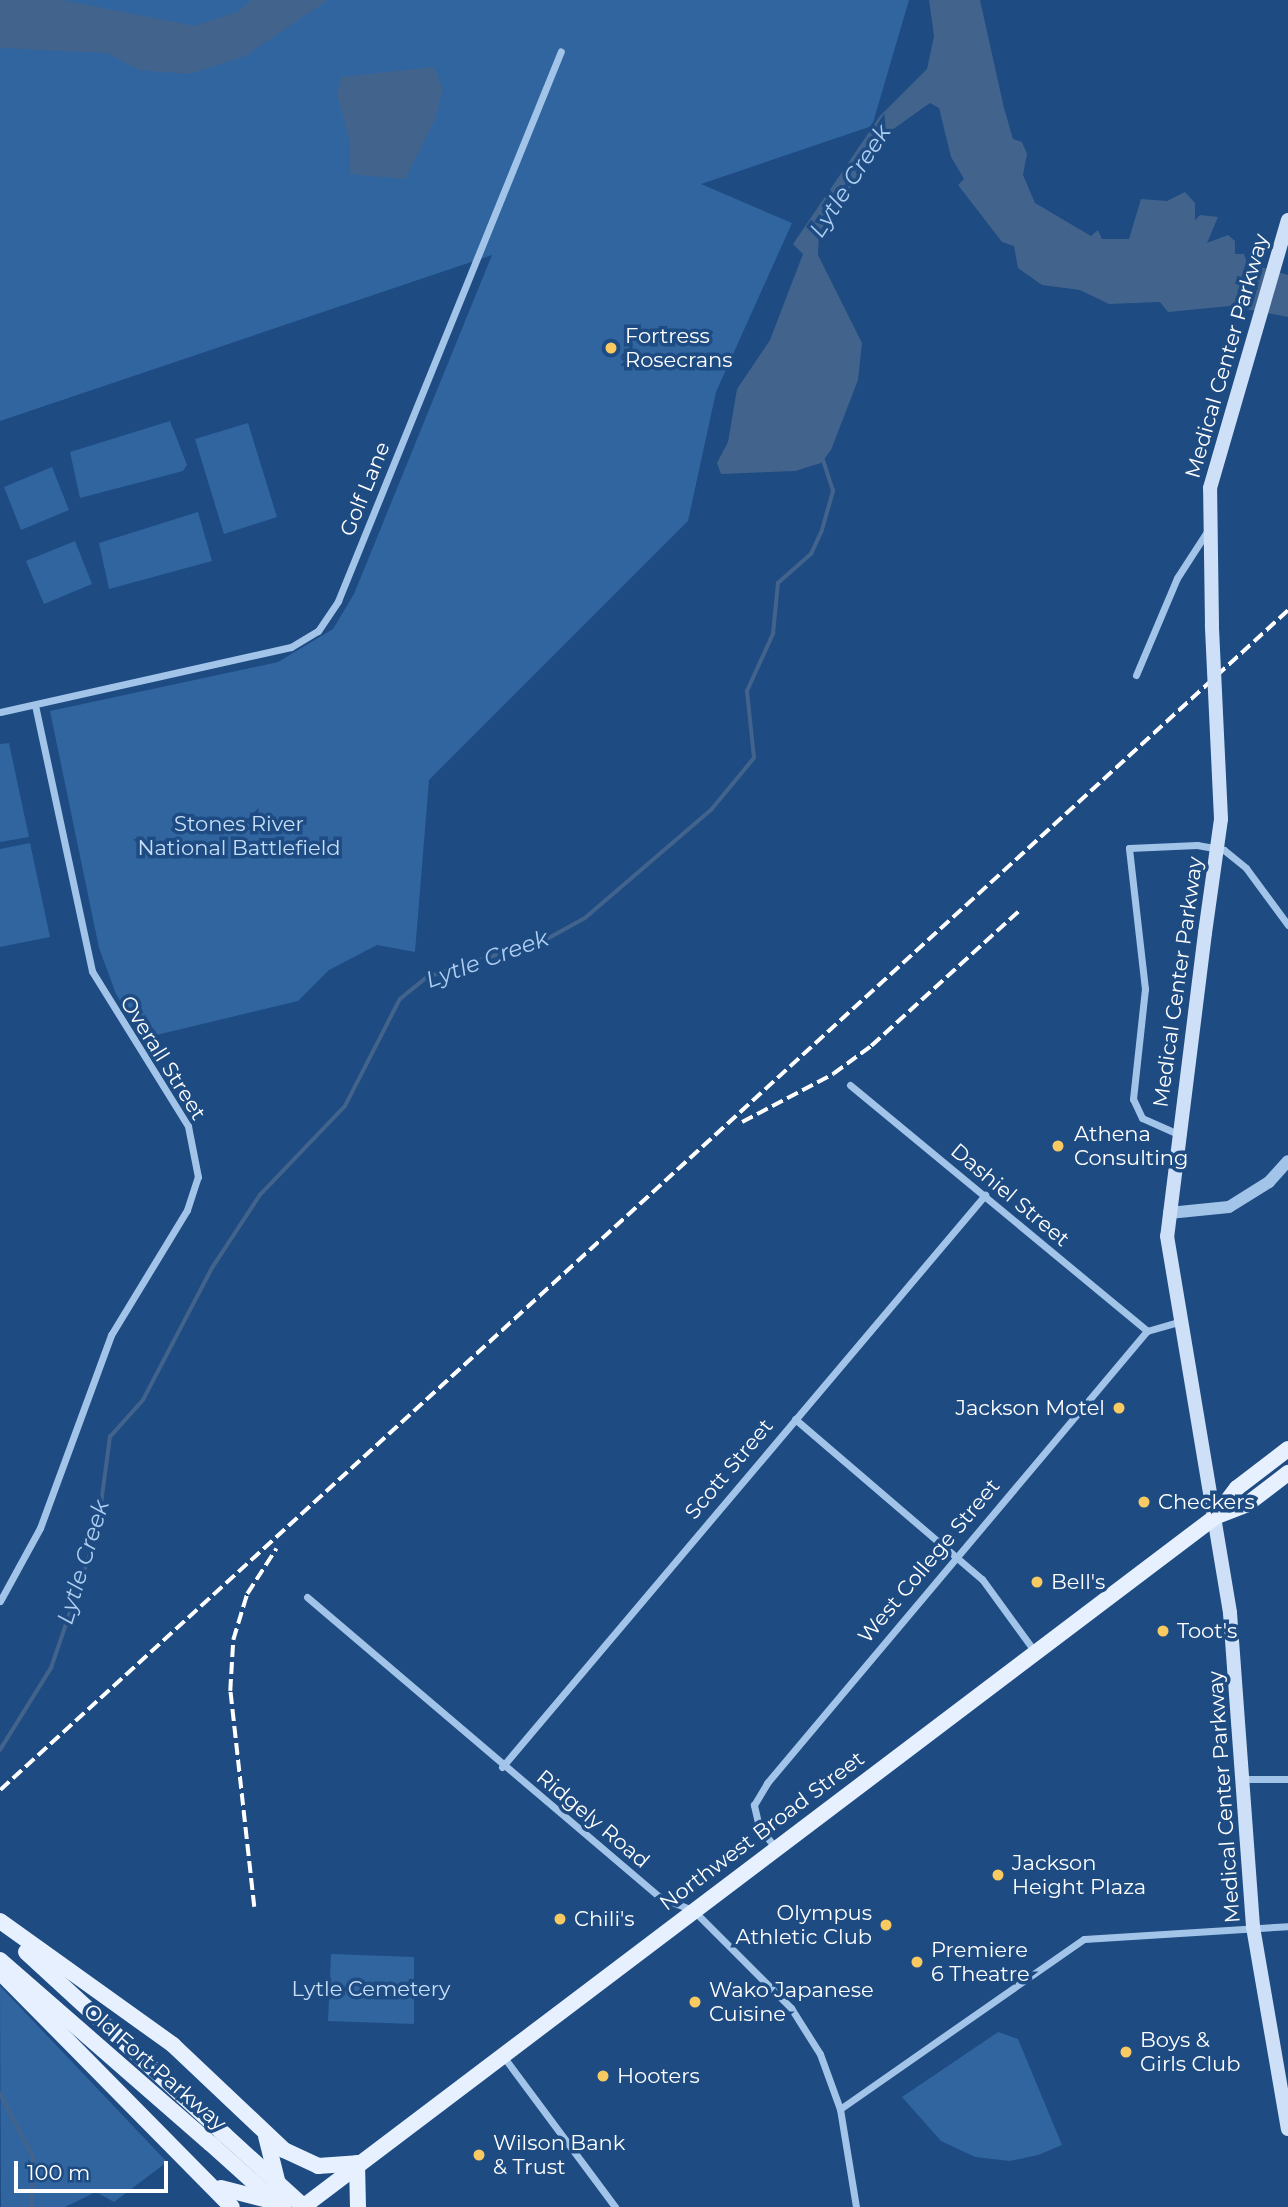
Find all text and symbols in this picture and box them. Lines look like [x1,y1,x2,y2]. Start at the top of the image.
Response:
water label: Lytle Creek [803,120,897,242]
street label: Medical Center Parkway [1180,231,1274,481]
place label: Fortress Rosecrans [625,323,733,373]
marker: Fortress Rosecrans [603,340,619,356]
street label: Golf Lane [335,438,395,540]
park label: Stones River National Battlefield [137,811,341,861]
street label: Medical Center Parkway [1148,855,1208,1109]
water label: Lytle Creek [422,924,552,994]
street label: Overall Street [115,991,211,1125]
place label: Athena Consulting [1074,1121,1188,1171]
marker: Athena Consulting [1048,1136,1068,1156]
street label: Dashiel Street [946,1138,1074,1252]
place label: Jackson Motel [955,1395,1105,1421]
marker: Jackson Motel [1111,1400,1127,1416]
street label: Scott Street [680,1414,778,1524]
street label: West College Street [853,1474,1005,1648]
place label: Checkers [1158,1489,1255,1515]
marker: Checkers [1136,1494,1152,1510]
water label: Lytle Creek [51,1497,115,1627]
place label: Bell's [1051,1569,1105,1595]
marker: Bell's [1029,1574,1045,1590]
place label: Toot's [1177,1618,1237,1644]
marker: Toot's [1155,1623,1171,1639]
street label: Medical Center Parkway [1203,1670,1245,1924]
street label: Northwest Broad Street [655,1746,869,1916]
street label: Ridgely Road [531,1765,655,1873]
place label: Jackson Height Plaza [1012,1850,1146,1900]
marker: Jackson Height Plaza [990,1867,1006,1883]
place label: Olympus Athletic Club [736,1900,872,1950]
place label: Chili's [574,1906,635,1932]
marker: Chili's [552,1911,568,1927]
marker: Olympus Athletic Club [878,1917,894,1933]
place label: Premiere 6 Theatre [931,1937,1030,1987]
marker: Premiere 6 Theatre [909,1954,925,1970]
park label: Lytle Cemetery [292,1976,450,2002]
place label: Wako Japanese Cuisine [709,1977,874,2027]
marker: Wako Japanese Cuisine [687,1994,703,2010]
street label: Old Fort Parkway [79,1998,231,2136]
place label: Boys & Girls Club [1140,2027,1240,2077]
marker: Boys & Girls Club [1118,2044,1134,2060]
place label: Hooters [617,2063,700,2089]
marker: Hooters [595,2068,611,2084]
place label: Wilson Bank & Trust [493,2130,625,2180]
marker: Wilson Bank & Trust [471,2147,487,2163]
scale bar [18,2148,172,2192]
text: 100 m [27,2160,90,2185]

